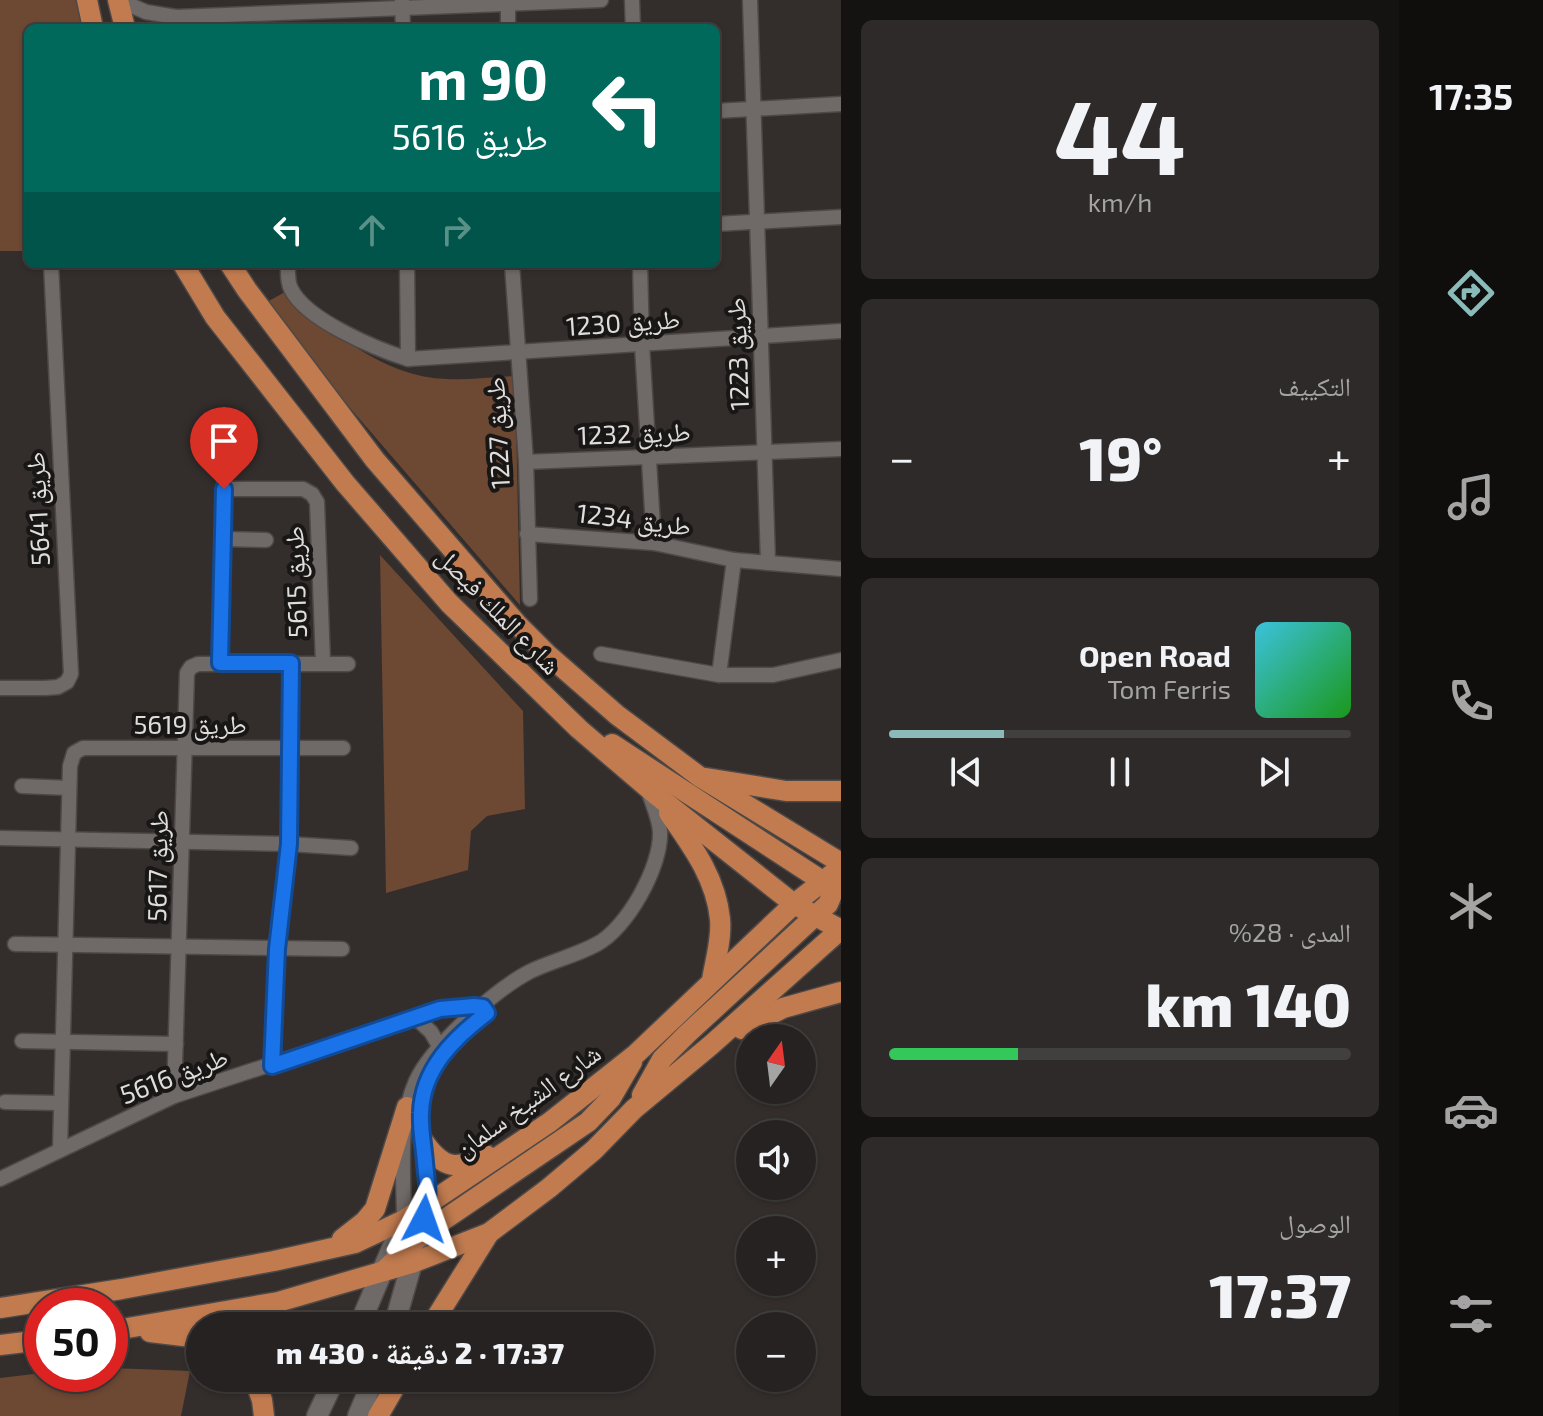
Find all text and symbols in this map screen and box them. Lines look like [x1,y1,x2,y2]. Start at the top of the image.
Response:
text: 90 m [418,44,548,111]
icon: left [576,56,680,160]
text: 44 [1054,71,1186,196]
text: 17:35 [1429,74,1513,117]
text: طريق 5616 [391,114,548,157]
text: km/h [1088,186,1152,217]
icon: left [266,208,310,252]
icon: ahead [350,208,394,252]
icon: right [434,208,478,252]
icon: directions [1443,265,1499,321]
street label: طريق 1223 [719,297,756,411]
street label: طريق 1230 [565,302,681,343]
text: التكييف [1278,370,1351,401]
street label: طريق 1227 [478,376,517,490]
pin [190,407,258,489]
street label: طريق 1232 [577,415,691,452]
icon: arrive [202,419,246,463]
text: 19° [1079,421,1162,493]
text: − [889,430,915,483]
text: + [1327,430,1351,483]
street label: طريق 5641 [18,451,57,567]
icon: music [1443,469,1499,525]
street label: طريق 1234 [575,496,693,543]
street label: طريق 5615 [277,525,314,639]
street label: شارع الملك فيصل [429,540,567,681]
text: Open Road [1079,637,1231,673]
text: Tom Ferris [1107,673,1231,704]
icon: phone [1443,673,1499,729]
street label: طريق 5619 [133,708,247,741]
icon: previous [944,750,988,794]
icon: pause [1098,750,1142,794]
icon: next [1252,750,1296,794]
street label: طريق 5617 [140,810,175,922]
icon: climate [1443,878,1499,934]
text: المدى · 28% [1229,916,1351,947]
text: 140 km [1145,967,1351,1039]
north arrow [736,1024,816,1104]
map controls [736,1024,816,1392]
street label: شارع الشيخ سلمان [448,1036,608,1166]
street label: طريق 5616 [115,1040,233,1111]
icon: car [1443,1082,1499,1138]
button: sound [736,1120,816,1200]
position arrow [382,1177,466,1261]
text: الوصول [1279,1207,1351,1238]
button: + [736,1216,816,1296]
text: 17:37 [1209,1258,1351,1330]
icon: filters [1443,1286,1499,1342]
speed limit sign: 50 [24,1288,128,1392]
button: − [736,1312,816,1392]
text: 17:37 · 2 دقيقة · 430 m [276,1334,564,1370]

